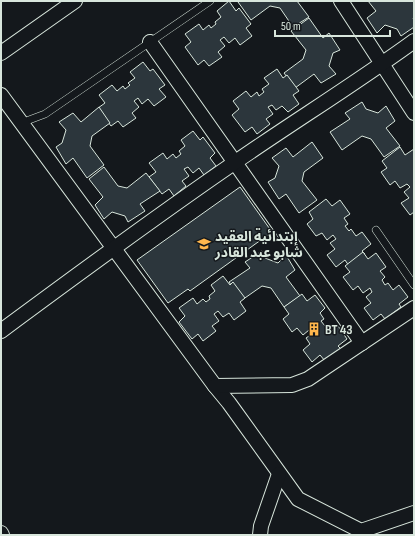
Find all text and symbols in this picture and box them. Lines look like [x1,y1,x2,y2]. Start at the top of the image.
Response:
scale bar [275,12,390,38]
text: 50 m [281,19,301,34]
place label: إبتدائية العقيد شابو عبد القادر [214,228,303,261]
school or university icon: إبتدائية العقيد شابو عبد القادر [196,236,212,252]
building icon: BT 43 [306,321,322,337]
place label: BT 43 [325,321,353,338]

